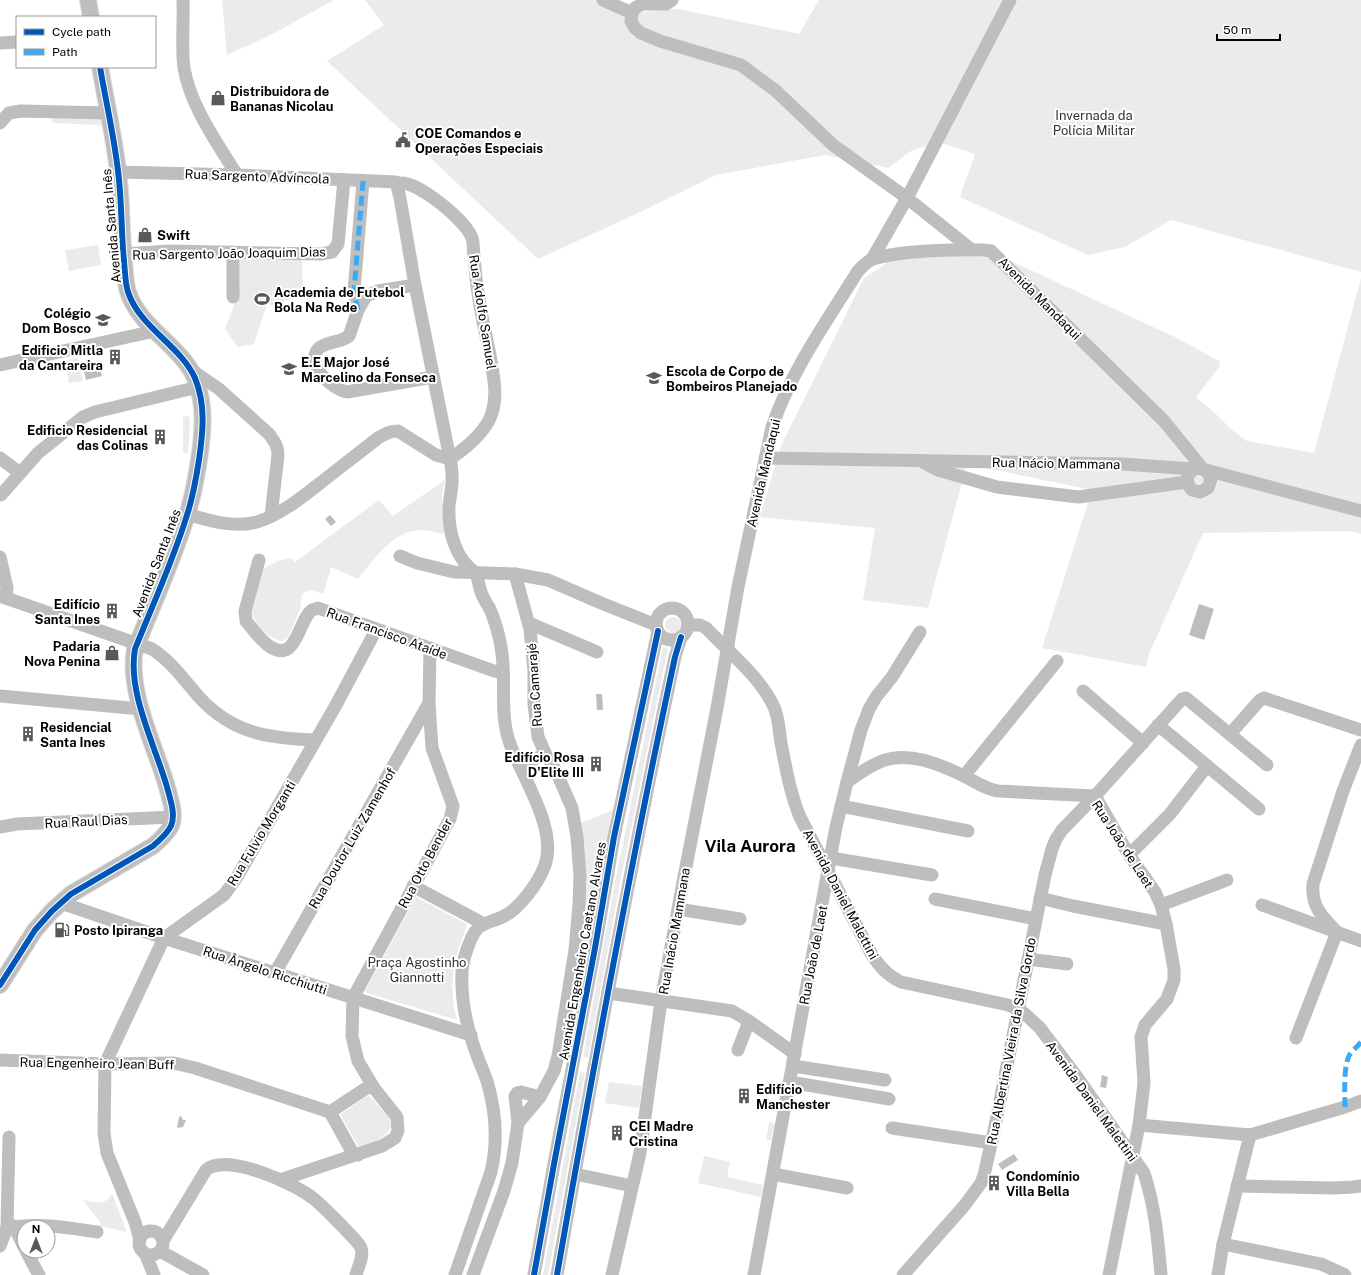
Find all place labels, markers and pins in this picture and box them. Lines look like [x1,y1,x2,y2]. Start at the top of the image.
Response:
place label: Distribuidora de Bananas Nicolau [230,84,333,114]
shop icon: Distribuidora de Bananas Nicolau [209,89,227,107]
place label: COE Comandos e Operações Especiais [415,126,543,156]
public building icon: COE Comandos e Operações Especiais [394,131,412,149]
shop icon: Swift [136,226,154,244]
place label: Swift [157,228,190,243]
place label: Academia de Futebol Bola Na Rede [274,285,405,315]
sports icon: Academia de Futebol Bola Na Rede [253,290,271,308]
place label: Colégio Dom Bosco [22,306,91,336]
school or university icon: Colégio Dom Bosco [94,311,112,329]
place label: Edificio Mitla da Cantareira [19,343,103,373]
building icon: Edificio Mitla da Cantareira [106,348,124,366]
place label: E.E Major José Marcelino da Fonseca [301,355,436,385]
school or university icon: E.E Major José Marcelino da Fonseca [280,360,298,378]
place label: Escola de Corpo de Bombeiros Planejado [666,364,797,394]
school or university icon: Escola de Corpo de Bombeiros Planejado [645,369,663,387]
place label: Edificio Residencial das Colinas [27,423,148,453]
building icon: Edificio Residencial das Colinas [151,428,169,446]
place label: Edifício Santa Ines [35,597,100,627]
building icon: Edifício Santa Ines [103,602,121,620]
place label: Padaria Nova Penina [24,639,100,669]
shop icon: Padaria Nova Penina [103,644,121,662]
place label: Residencial Santa Ines [40,720,112,750]
building icon: Residencial Santa Ines [19,725,37,743]
place label: Edifício Rosa D'Elite III [504,750,584,780]
building icon: Edifício Rosa D'Elite III [587,755,605,773]
fuel station icon: Posto Ipiranga [53,921,71,939]
place label: Posto Ipiranga [74,923,163,938]
place label: Edifício Manchester [756,1082,831,1112]
building icon: Edifício Manchester [735,1087,753,1105]
place label: CEI Madre Cristina [629,1119,694,1149]
building icon: CEI Madre Cristina [608,1124,626,1142]
place label: Condomínio Villa Bella [1006,1169,1080,1199]
building icon: Condomínio Villa Bella [985,1174,1003,1192]

